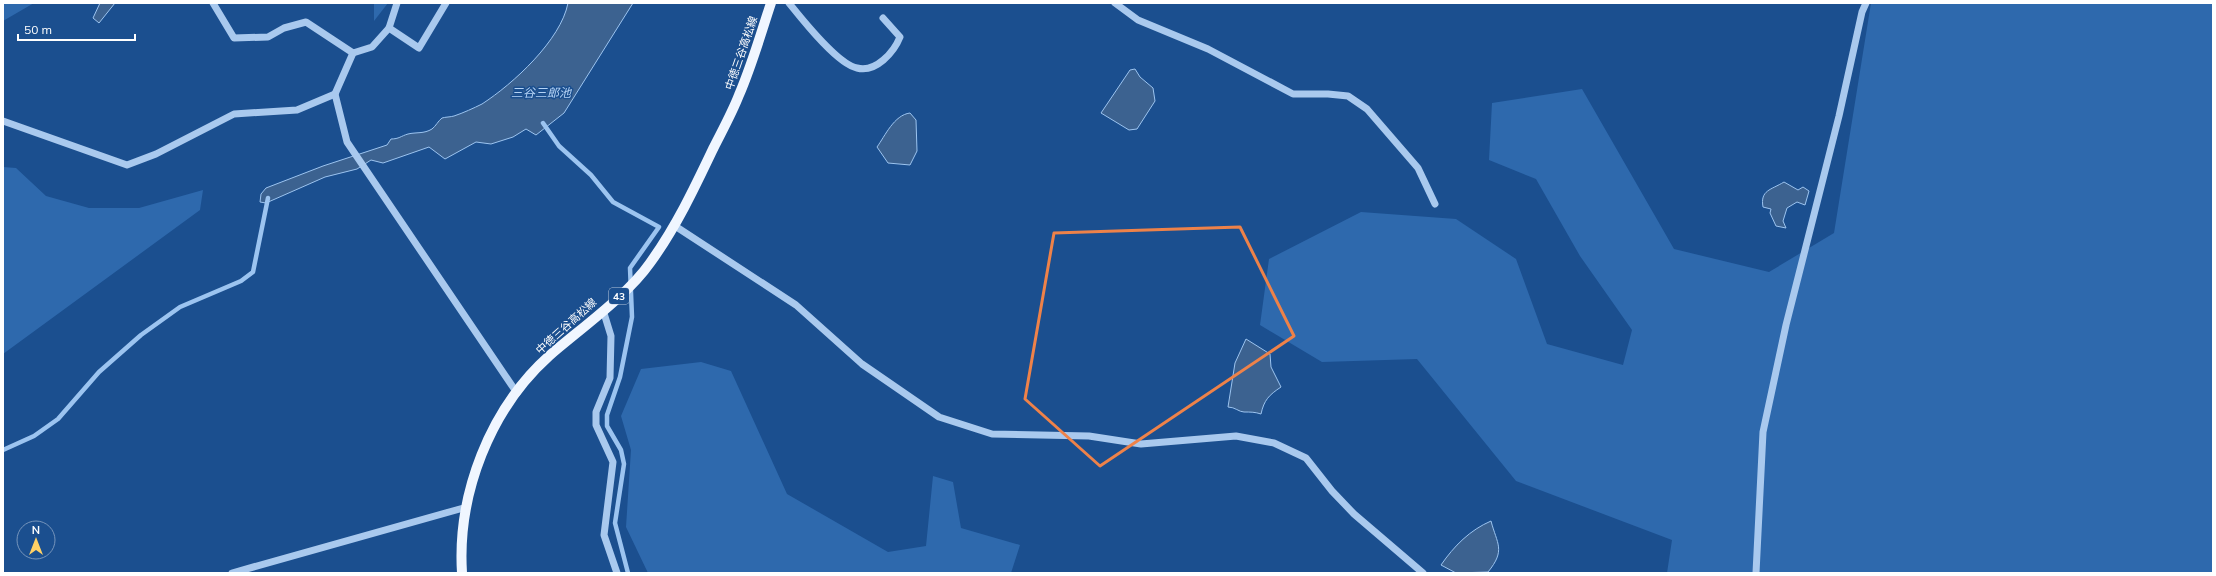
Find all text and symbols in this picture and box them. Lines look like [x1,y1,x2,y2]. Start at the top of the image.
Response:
street label: 中徳三谷高松線 [722,14,760,92]
scale bar [18,16,135,42]
text: 50 m [24,22,52,37]
water label: 三谷三郎池 [511,85,572,100]
road number: 43 [609,288,629,304]
street label: 中徳三谷高松線 [533,295,599,357]
north arrow [16,520,56,560]
text: N [32,523,40,537]

